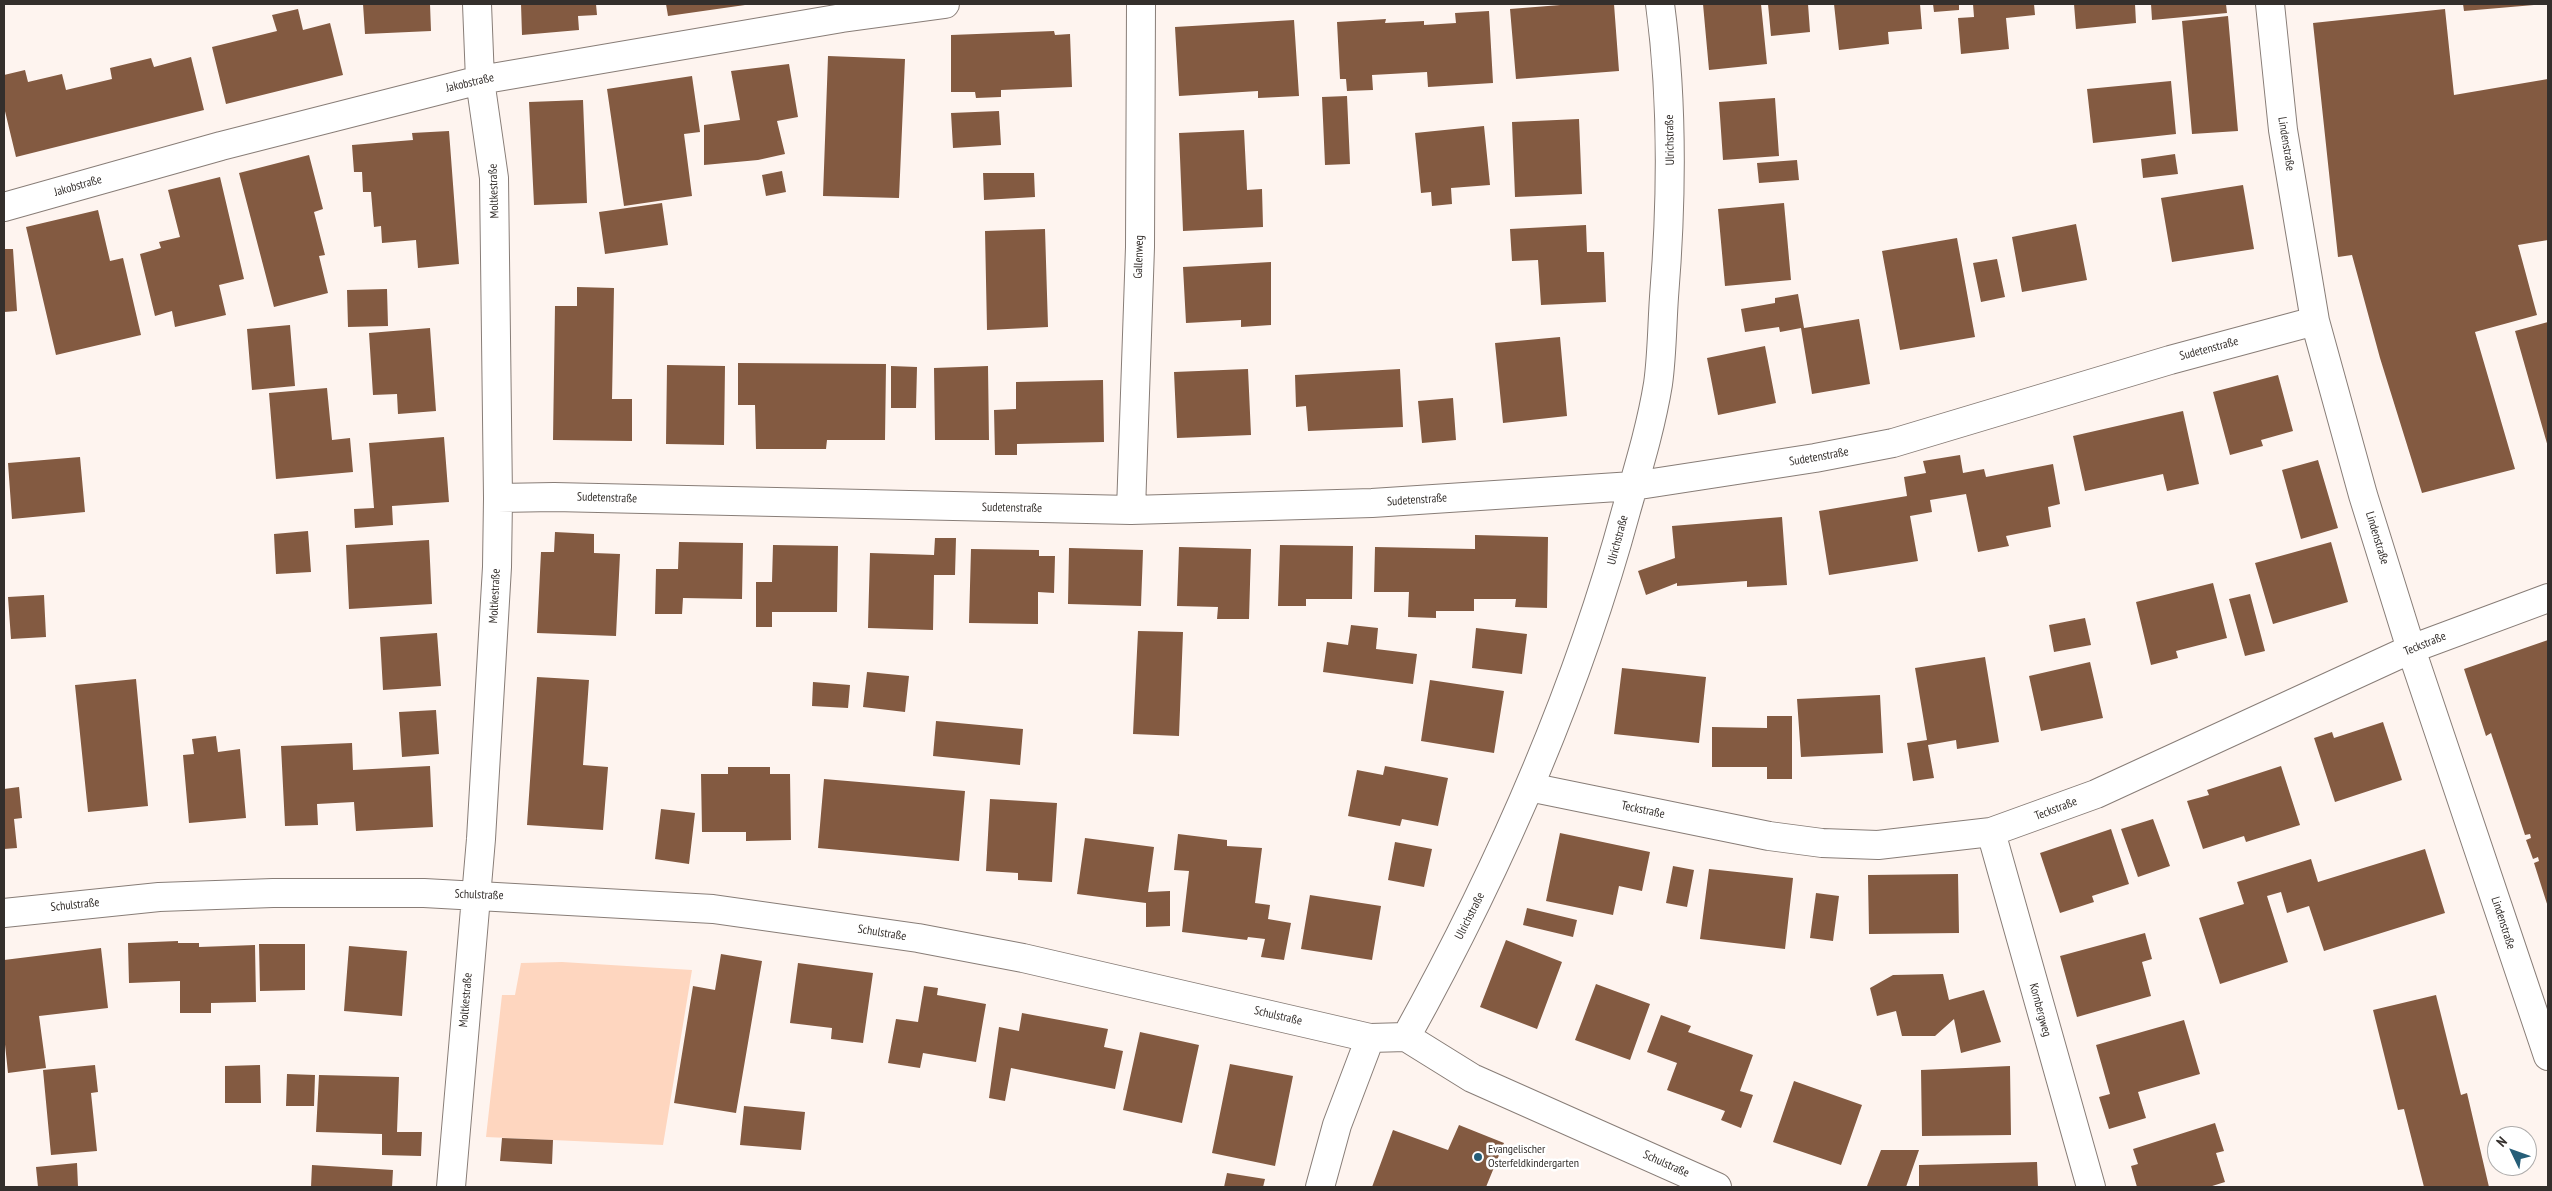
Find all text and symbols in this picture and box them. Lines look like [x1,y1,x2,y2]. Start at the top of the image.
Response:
street label: Jakobstraße [445,70,495,96]
street label: Ulrichstraße [1662,115,1678,165]
street label: Lindenstraße [2275,116,2297,172]
street label: Moltkestraße [486,163,502,219]
street label: Jakobstraße [53,172,103,200]
street label: Gallenweg [1131,235,1147,279]
street label: Sudetenstraße [2178,334,2240,364]
street label: Sudetenstraße [1788,445,1850,469]
street label: Sudetenstraße [577,490,637,506]
street label: Sudetenstraße [1386,491,1448,509]
street label: Sudetenstraße [982,500,1042,516]
street label: Lindenstraße [2362,510,2392,566]
street label: Ulrichstraße [1604,514,1632,566]
street label: Moltkestraße [486,568,504,624]
street label: Teckstraße [2402,629,2448,659]
street label: Teckstraße [2033,794,2079,824]
street label: Teckstraße [1620,798,1666,822]
street label: Schulstraße [454,887,504,903]
street label: Ulrichstraße [1452,890,1488,942]
street label: Schulstraße [50,895,100,915]
street label: Lindenstraße [2488,895,2518,951]
street label: Schulstraße [857,922,907,944]
street label: Moltkestraße [456,972,476,1028]
street label: Kornbergweg [2026,982,2054,1038]
street label: Schulstraße [1253,1003,1303,1029]
north arrow [2487,1126,2537,1176]
text: N [2492,1133,2511,1150]
place label: Evangelischer Osterfeldkindergarten [1488,1143,1579,1171]
street label: Schulstraße [1641,1147,1691,1181]
marker: Evangelischer Osterfeldkindergarten [1472,1151,1484,1163]

